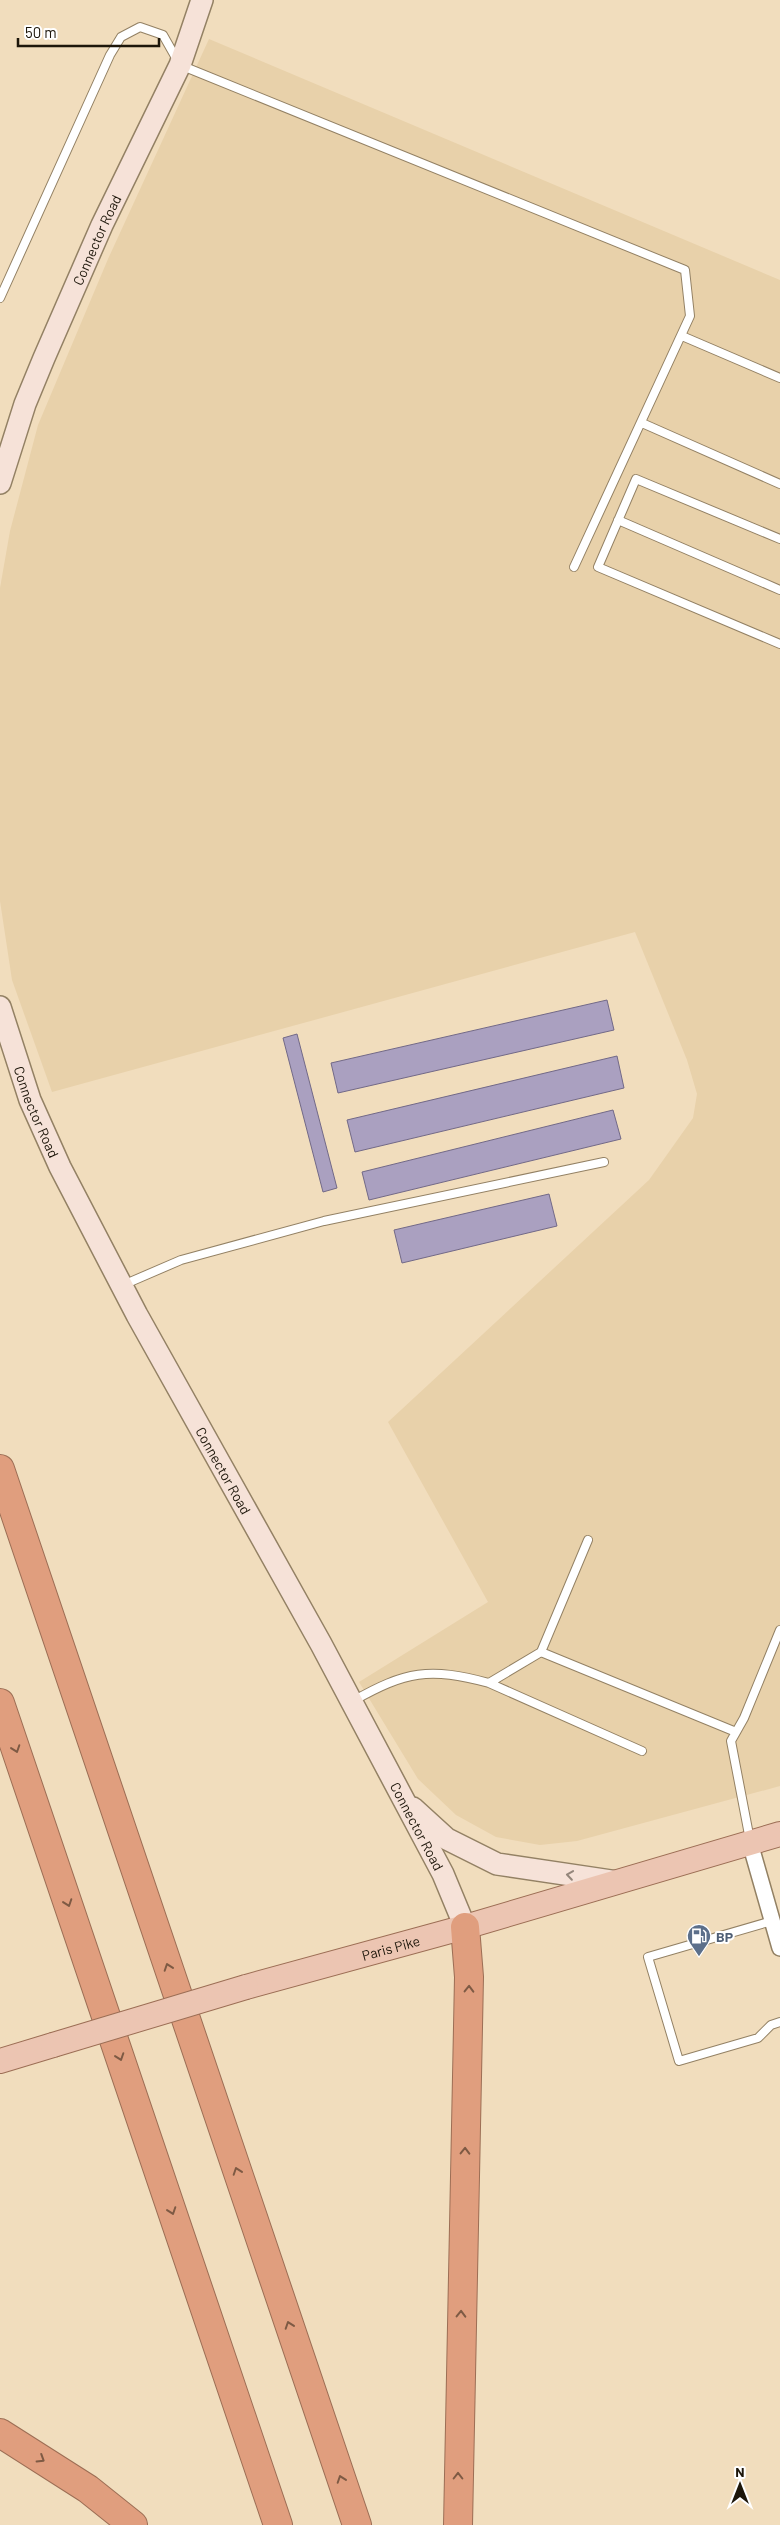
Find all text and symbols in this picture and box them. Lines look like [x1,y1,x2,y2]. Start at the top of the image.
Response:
scale bar [18,15,159,47]
text: 50 m [25,23,57,41]
street label: Connector Road [68,192,124,287]
street label: Connector Road [11,1064,63,1160]
street label: Connector Road [193,1424,255,1517]
one-way arrow [10,1744,20,1753]
street label: Connector Road [387,1779,448,1873]
one-way arrow [566,1870,574,1880]
one-way arrow [62,1898,72,1907]
fuel station icon: BP [686,1923,712,1957]
place label: BP [716,1928,733,1945]
street label: Paris Pike [360,1931,422,1963]
one-way arrow [164,1964,174,1972]
one-way arrow [463,1985,474,1993]
one-way arrow [114,2052,124,2061]
one-way arrow [460,2147,471,2155]
one-way arrow [233,2167,243,2176]
one-way arrow [166,2206,176,2215]
one-way arrow [456,2310,467,2318]
one-way arrow [285,2321,295,2330]
one-way arrow [36,2453,45,2463]
north arrow [715,2460,765,2510]
text: N [735,2463,745,2480]
one-way arrow [453,2472,463,2480]
one-way arrow [337,2475,347,2484]

